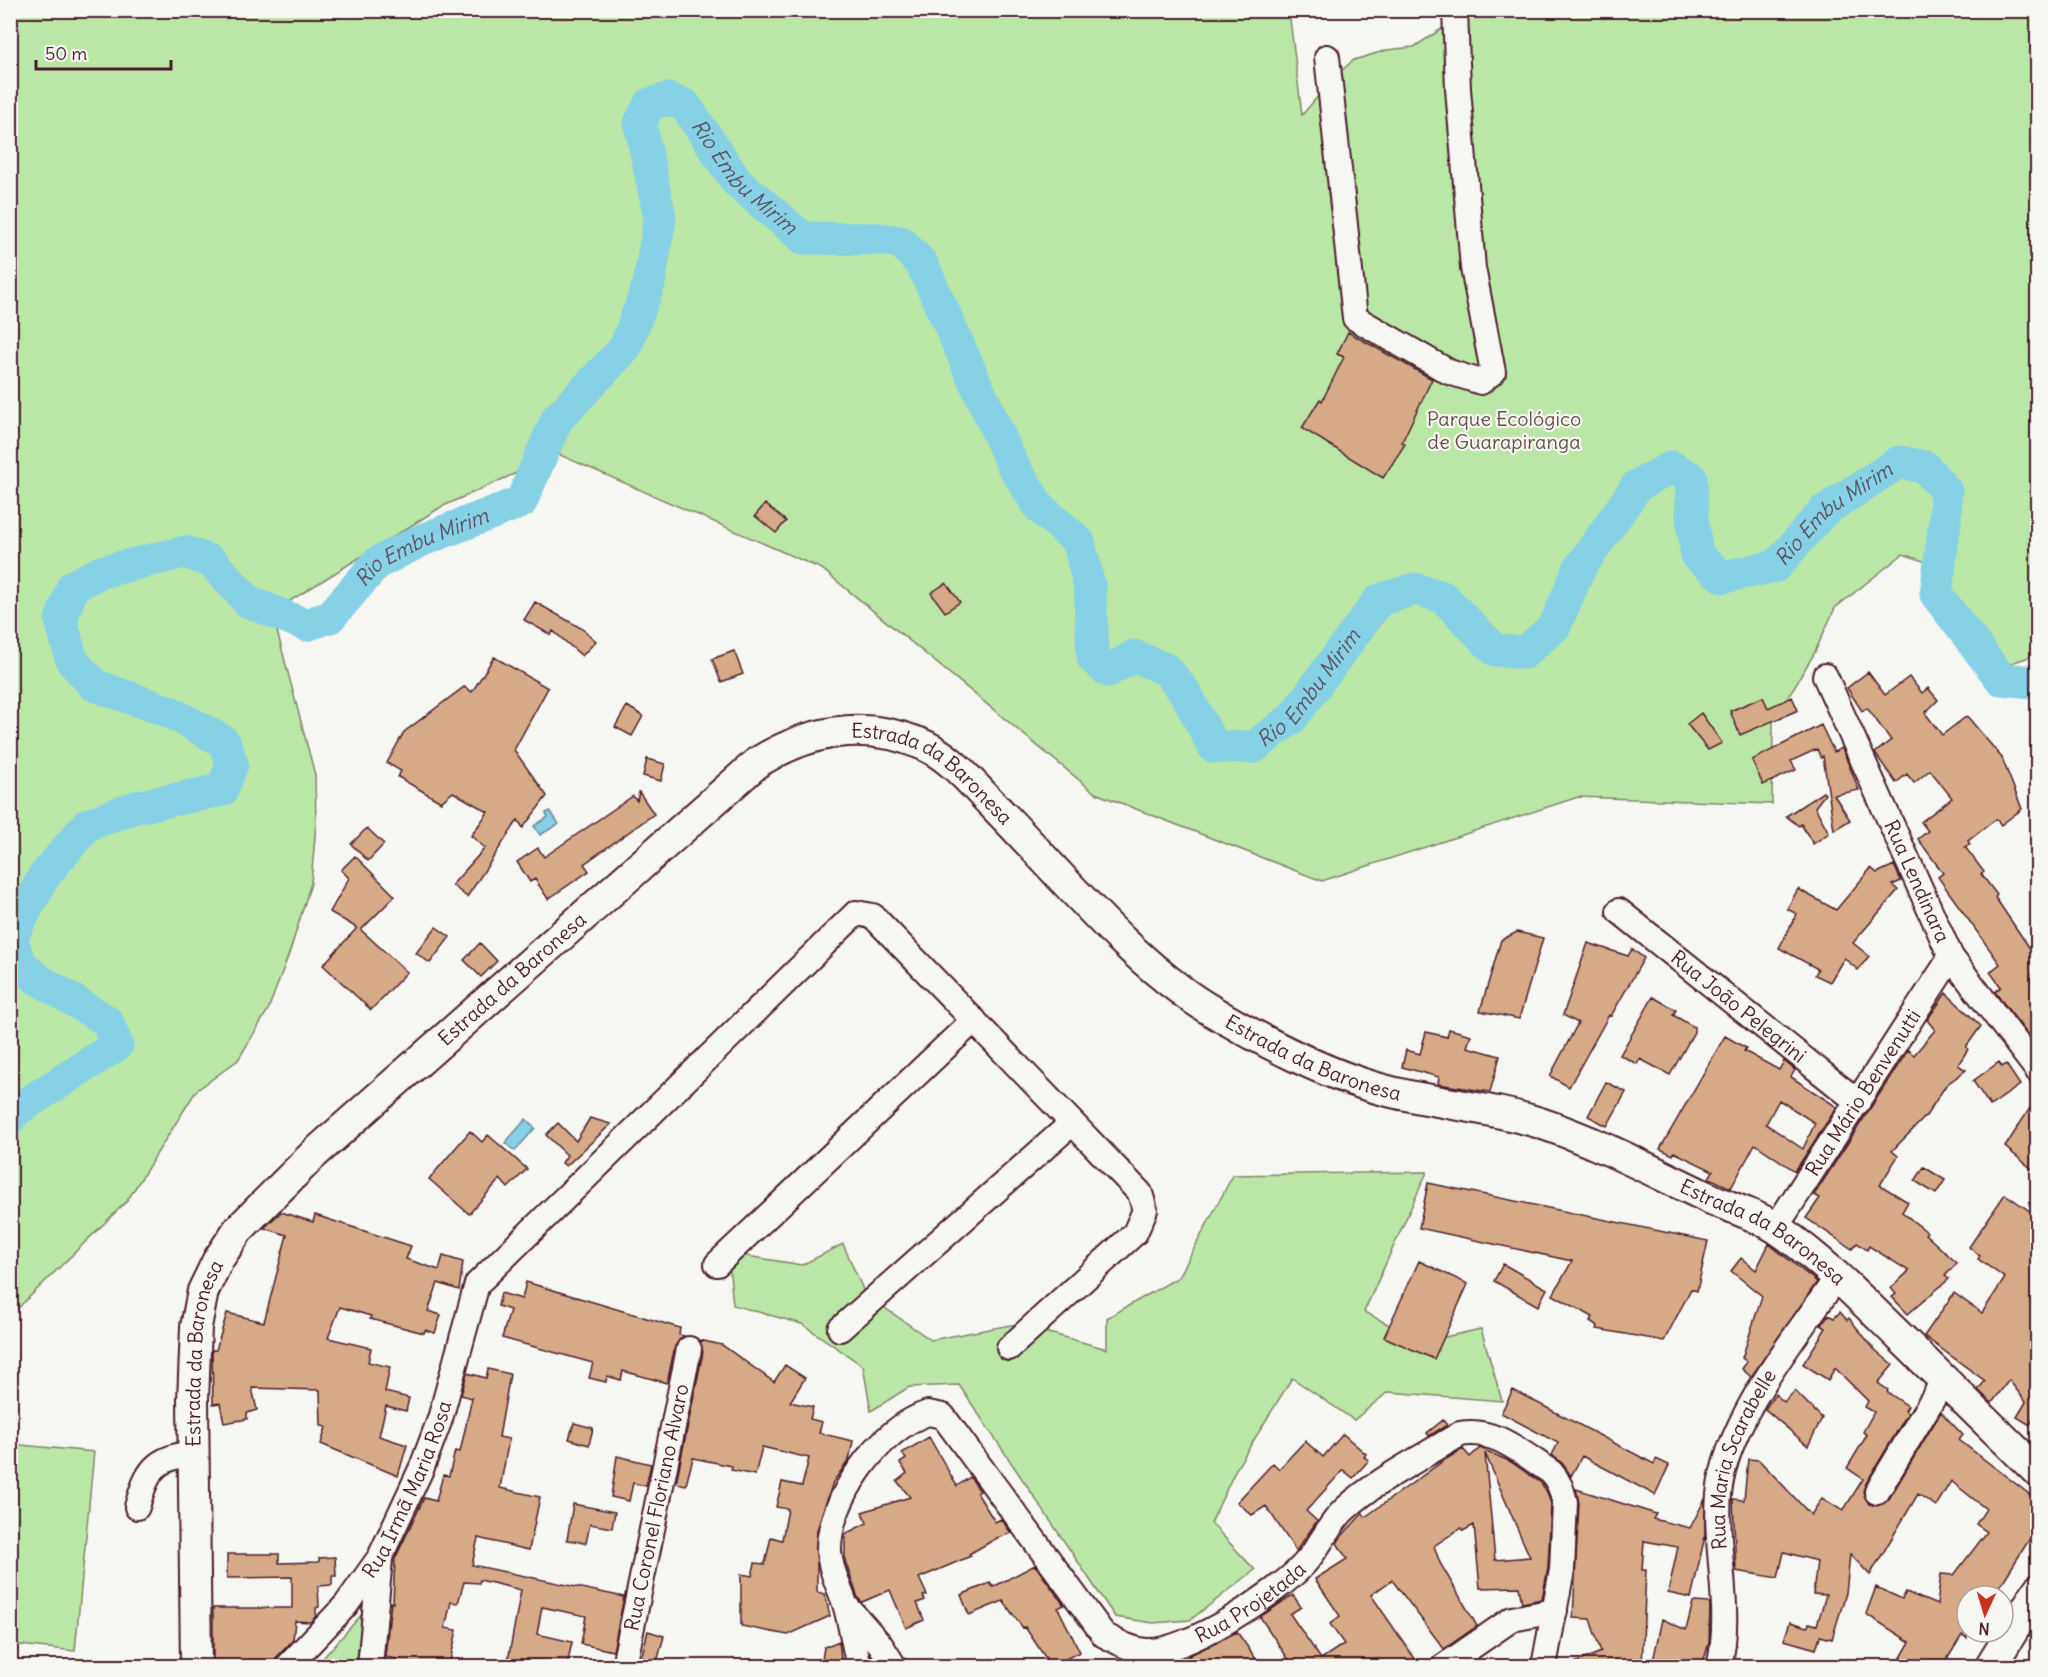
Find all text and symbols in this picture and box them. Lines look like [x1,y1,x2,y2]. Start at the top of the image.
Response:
scale bar [36,33,171,71]
text: 50 m [45,42,87,65]
water label: Rio Embu Mirim [685,114,804,241]
park label: Parque Ecológico de Guarapiranga [1427,406,1581,454]
water label: Rio Embu Mirim [1768,456,1898,571]
water label: Rio Embu Mirim [349,502,493,592]
water label: Rio Embu Mirim [1251,623,1366,753]
street label: Estrada da Baronesa [851,718,1018,830]
street label: Rua Lendinara [1879,816,1956,946]
street label: Estrada da Baronesa [432,907,591,1051]
street label: Rua João Pelegrini [1666,944,1812,1068]
street label: Rua Mário Benvenutti [1799,1004,1926,1180]
street label: Estrada da Baronesa [1221,1009,1404,1106]
street label: Estrada da Baronesa [1676,1173,1851,1290]
street label: Estrada da Baronesa [180,1256,228,1447]
street label: Rua Maria Scarabelle [1705,1364,1781,1551]
street label: Rua Coronel Floriano Alvaro [619,1381,694,1633]
street label: Rua Irmã Maria Rosa [356,1398,456,1583]
street label: Rua Projetada [1191,1556,1311,1648]
north arrow [1955,1584,2015,1644]
text: N [1978,1619,1990,1639]

